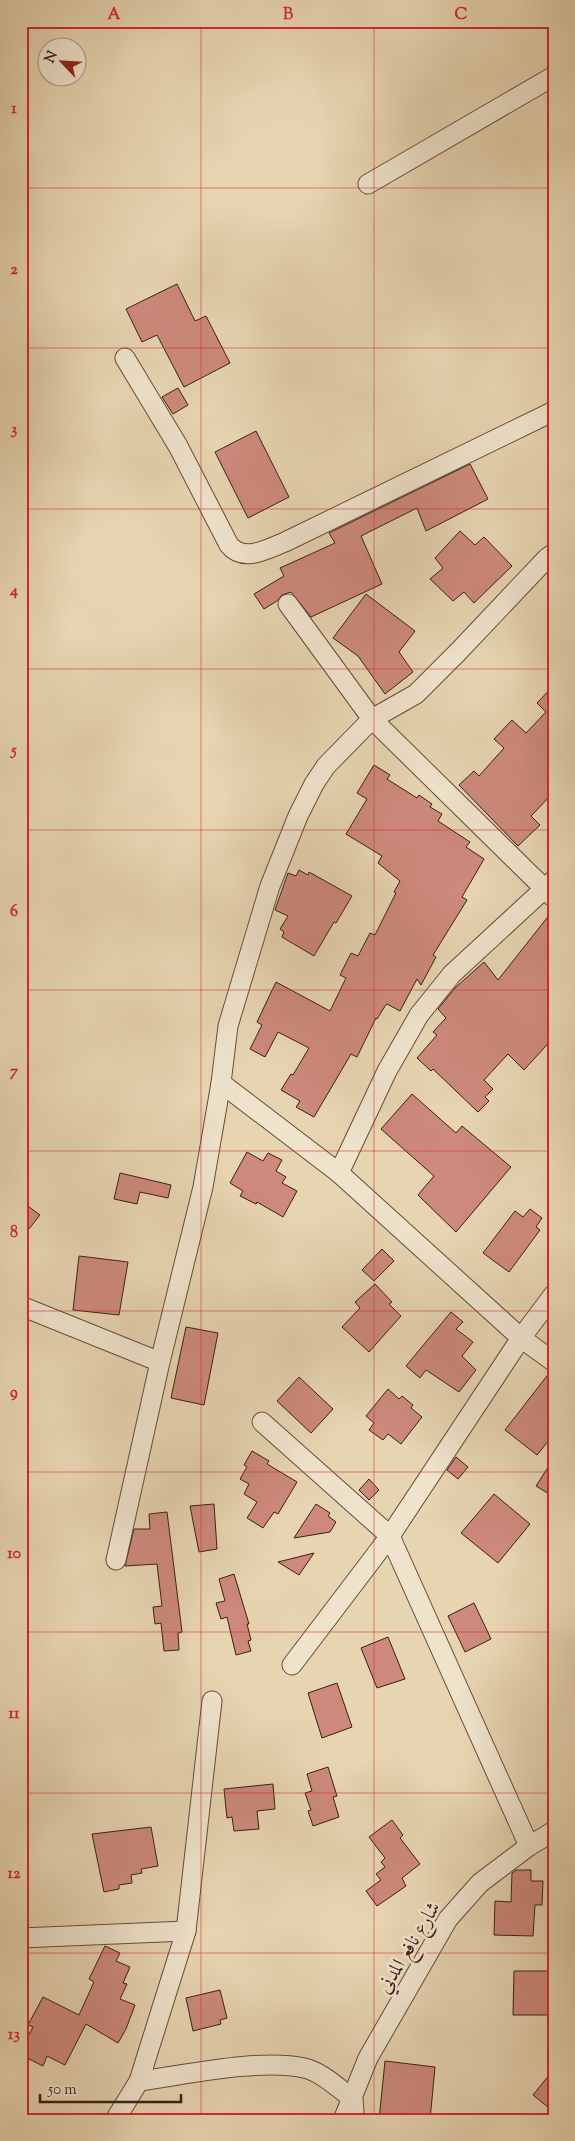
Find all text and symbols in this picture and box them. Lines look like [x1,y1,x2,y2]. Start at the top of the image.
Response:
text: A [108,4,121,27]
text: B [283,4,293,27]
text: C [455,4,468,27]
north arrow [38,38,88,88]
text: N [41,48,63,67]
text: 1 [11,98,17,121]
text: 2 [10,259,18,282]
text: 3 [11,419,18,442]
text: 4 [9,580,18,603]
text: 5 [9,740,17,763]
text: 6 [10,901,18,924]
text: 7 [10,1061,19,1084]
text: 8 [10,1222,18,1245]
text: 9 [10,1382,18,1405]
text: 10 [7,1543,21,1566]
text: 11 [9,1703,20,1726]
text: 12 [8,1863,21,1886]
street label: شارع نافع المدني [371,1897,450,2000]
text: 13 [8,2024,20,2047]
scale bar [40,2071,181,2103]
text: 50 m [47,2080,77,2101]

